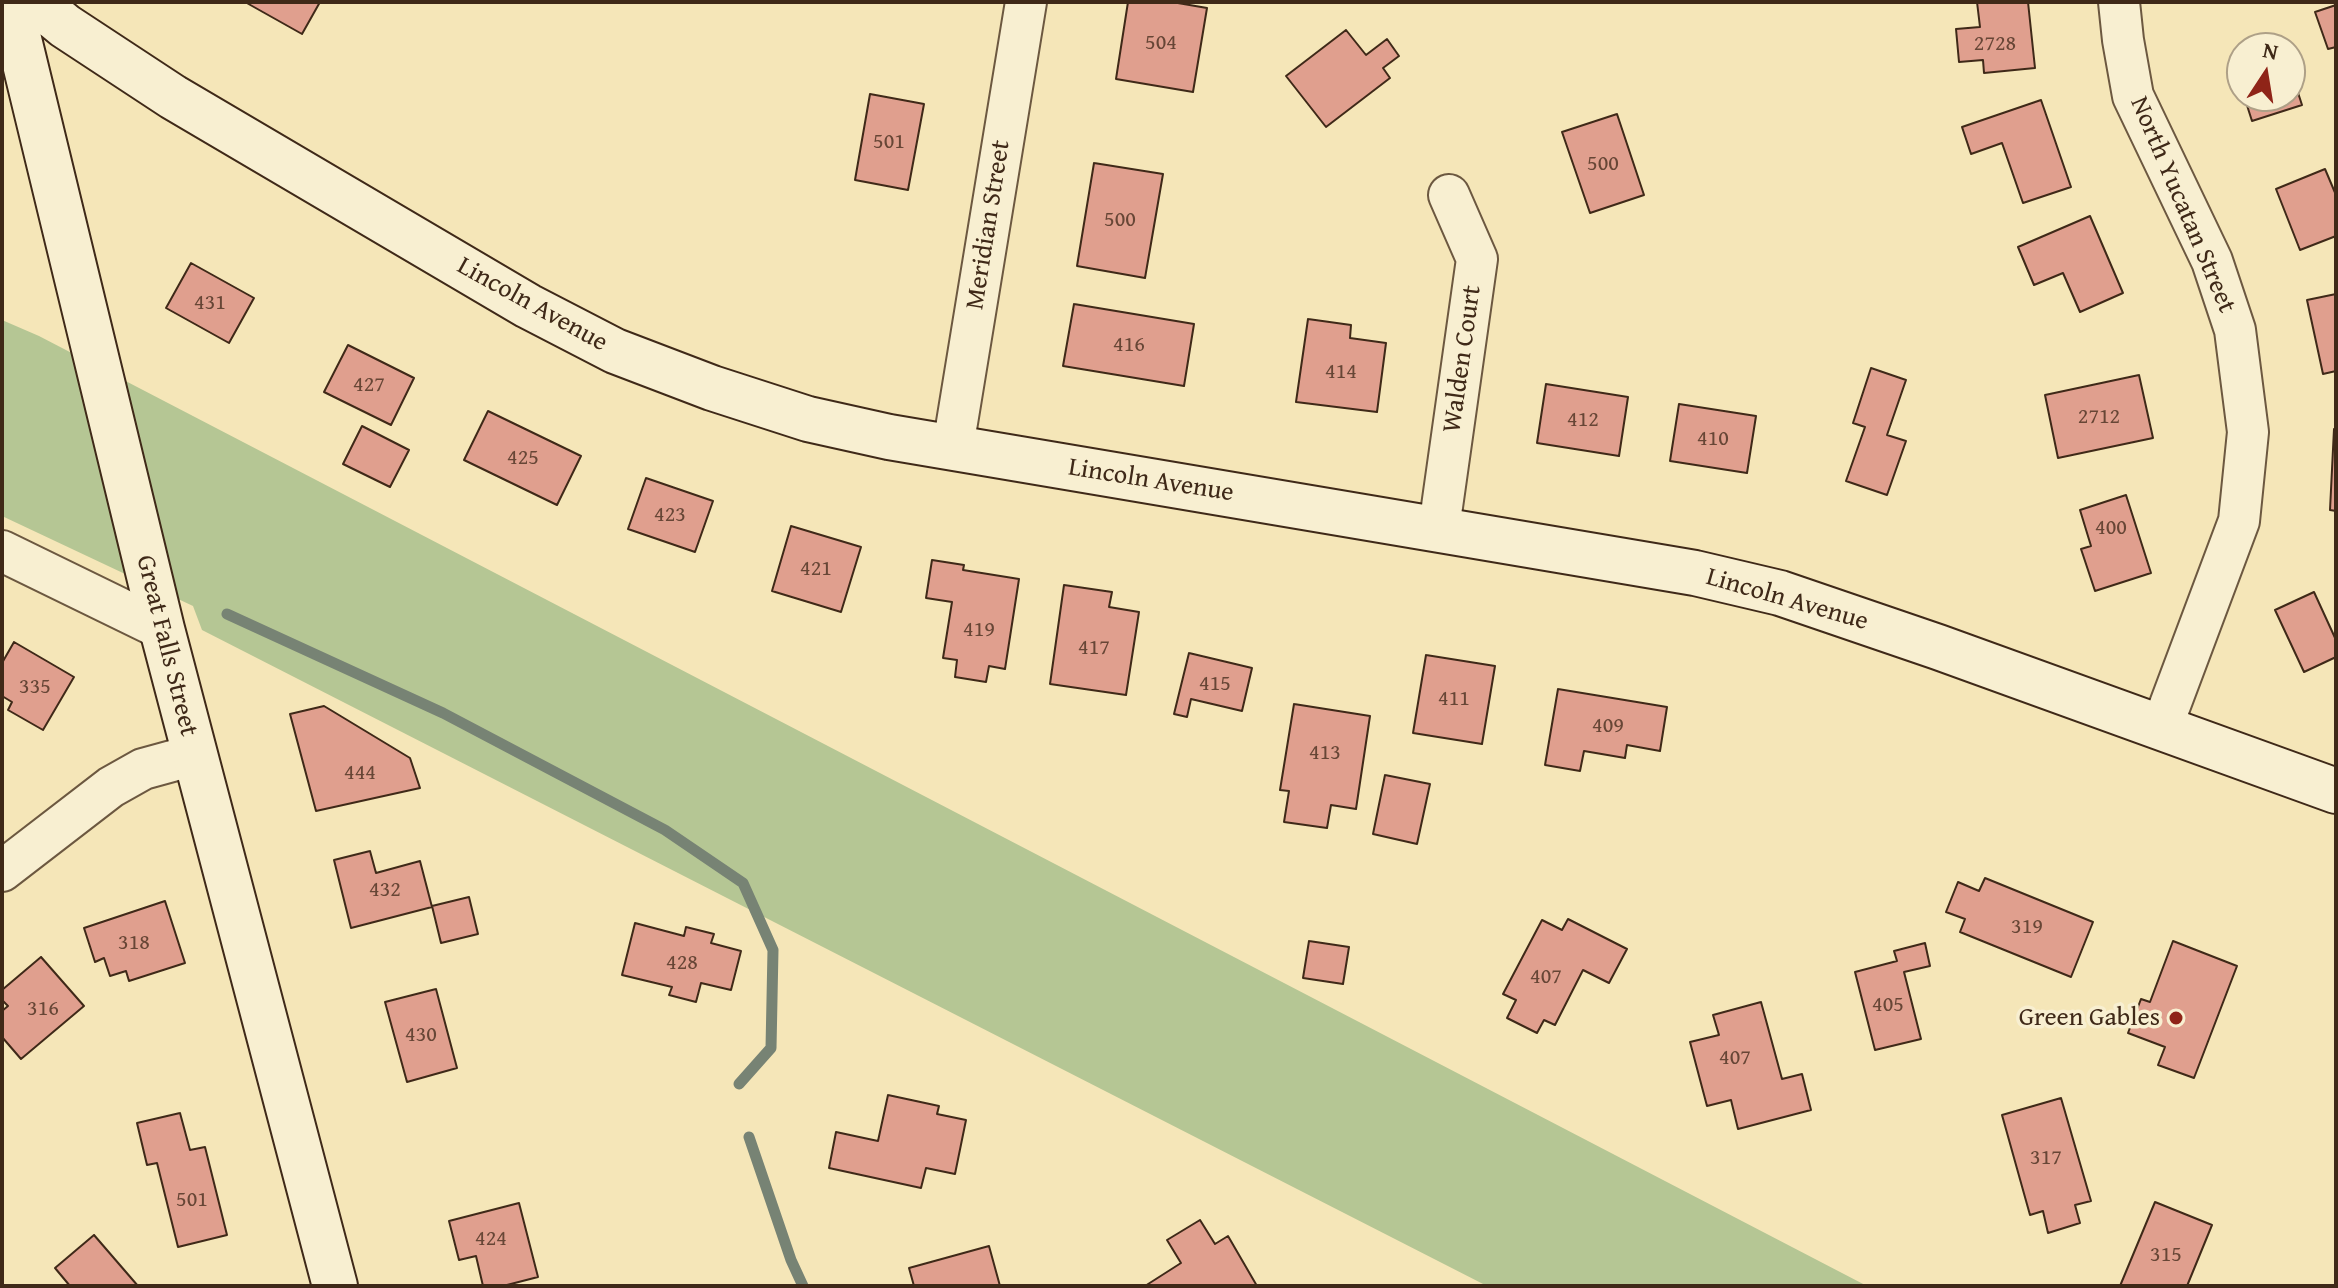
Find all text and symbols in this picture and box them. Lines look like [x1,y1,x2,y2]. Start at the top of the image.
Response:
house number: 504 [1145,30,1177,56]
house number: 2728 [1974,31,2016,57]
north arrow [2226,32,2306,112]
text: N [2260,33,2281,68]
street label: North Yucatan Street [2122,92,2242,318]
house number: 501 [873,129,905,155]
street label: Meridian Street [960,138,1018,312]
house number: 500 [1587,151,1619,177]
house number: 500 [1104,207,1136,233]
street label: Lincoln Avenue [451,251,613,359]
street label: Walden Court [1437,283,1489,435]
house number: 431 [194,290,226,316]
house number: 416 [1113,332,1145,358]
house number: 414 [1325,359,1357,385]
house number: 427 [353,372,385,398]
house number: 2712 [2078,404,2120,430]
house number: 412 [1567,407,1599,433]
house number: 410 [1697,426,1729,452]
house number: 425 [507,445,539,471]
street label: Lincoln Avenue [1066,453,1236,509]
house number: 423 [654,502,686,528]
house number: 400 [2095,515,2127,541]
street label: Great Falls Street [128,552,204,740]
house number: 421 [800,556,832,582]
street label: Lincoln Avenue [1702,562,1872,638]
house number: 419 [963,617,995,643]
house number: 417 [1078,635,1110,661]
house number: 415 [1199,671,1231,697]
house number: 335 [19,674,51,700]
house number: 411 [1438,686,1470,712]
house number: 409 [1592,713,1624,739]
house number: 413 [1309,740,1341,766]
house number: 444 [344,760,376,786]
house number: 432 [369,877,401,903]
house number: 319 [2011,914,2043,940]
house number: 318 [118,930,150,956]
house number: 428 [666,950,698,976]
house number: 407 [1530,964,1562,990]
house number: 405 [1872,992,1904,1018]
house number: 316 [27,996,59,1022]
place label: Green Gables [2019,1002,2160,1034]
marker: Green Gables [2167,1009,2185,1027]
house number: 430 [405,1022,437,1048]
house number: 407 [1719,1045,1751,1071]
house number: 317 [2030,1145,2062,1171]
house number: 501 [176,1187,208,1213]
house number: 424 [475,1226,507,1252]
house number: 315 [2150,1242,2182,1268]

